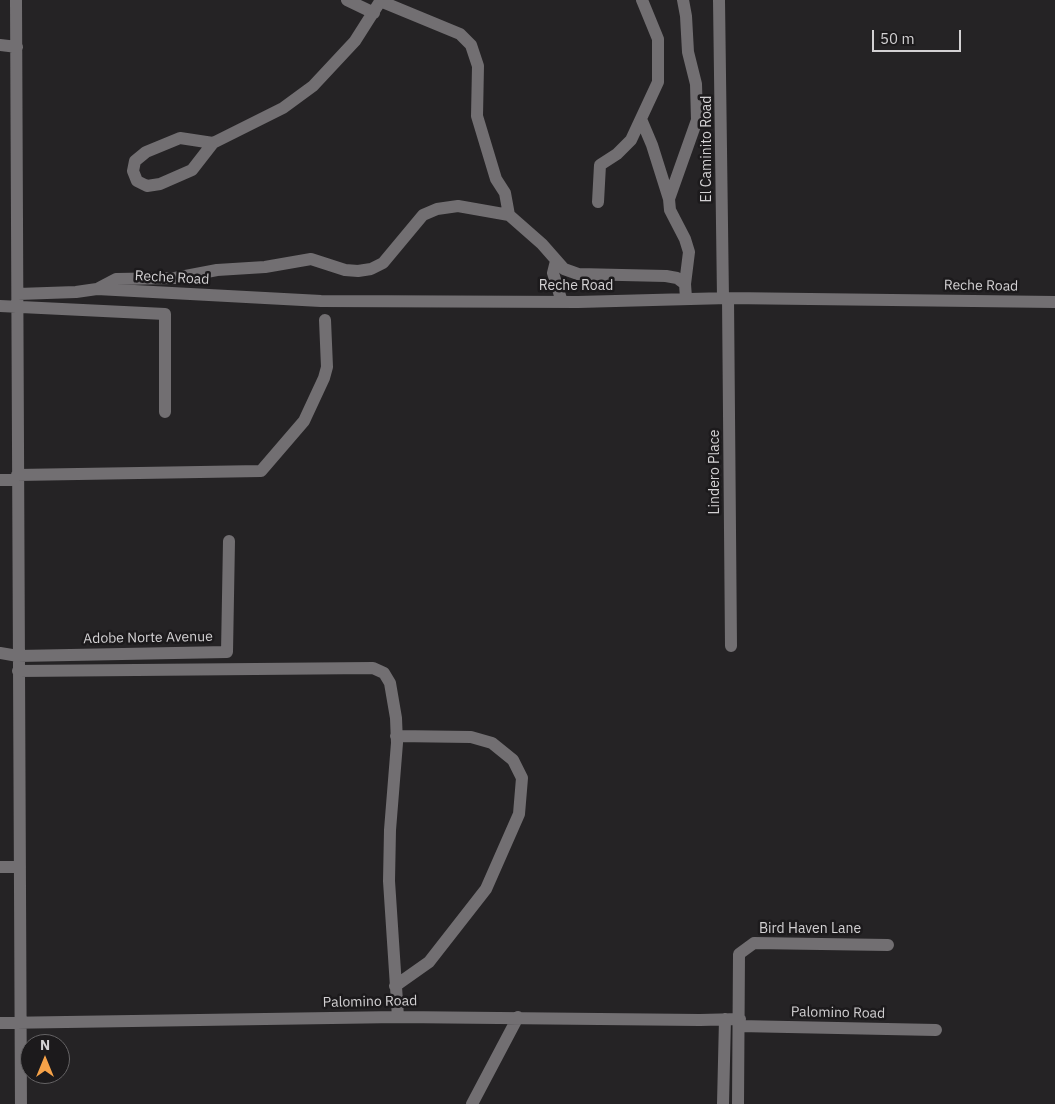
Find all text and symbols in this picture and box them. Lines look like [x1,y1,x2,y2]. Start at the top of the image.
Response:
scale bar [875,20,964,52]
text: 50 m [880,29,915,48]
street label: El Caminito Road [699,96,715,202]
street label: Reche Road [134,268,210,288]
street label: Reche Road [944,277,1018,295]
street label: Reche Road [539,278,613,294]
street label: Lindero Place [707,430,723,514]
street label: Adobe Norte Avenue [83,628,213,648]
street label: Bird Haven Lane [759,921,861,937]
street label: Palomino Road [323,993,417,1011]
street label: Palomino Road [791,1004,885,1022]
north arrow [20,1034,70,1084]
text: N [40,1036,50,1054]

